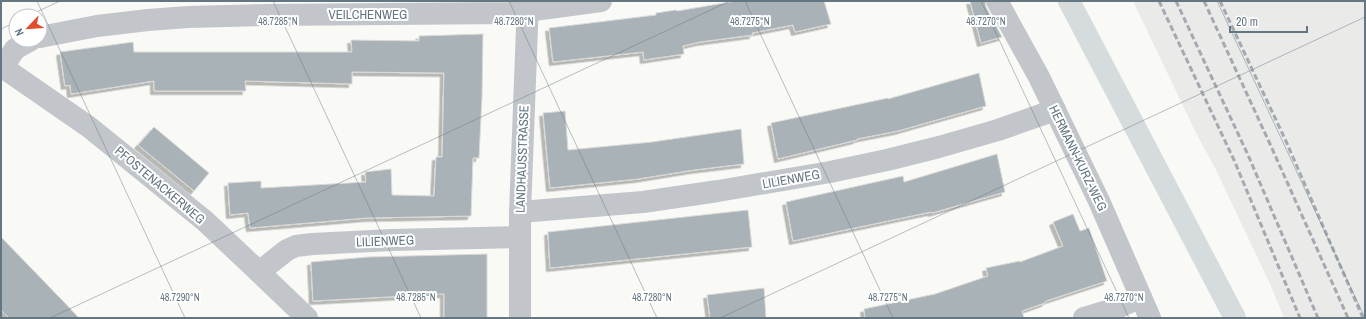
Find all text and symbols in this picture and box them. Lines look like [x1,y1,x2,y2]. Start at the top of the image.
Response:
street label: VEILCHENWEG [329,6,407,23]
north arrow [8,8,48,48]
scale bar [1230,8,1307,34]
text: 20 m [1236,14,1258,30]
text: 48.7285°N [258,15,298,28]
text: 48.7280°N [494,15,534,28]
text: 48.7275°N [730,15,770,28]
text: 48.7270°N [966,15,1006,28]
text: N [11,26,27,38]
street label: HERMANN-KURZ-WEG [1045,102,1111,214]
street label: LANDHAUSSTRASSE [512,105,532,213]
street label: PFOSTENACKERWEG [112,142,208,228]
street label: LILIENWEG [761,166,821,192]
street label: LILIENWEG [356,231,414,251]
text: 48.7290°N [160,291,200,304]
text: 48.7285°N [396,291,436,304]
text: 48.7280°N [632,291,672,304]
text: 48.7275°N [868,291,908,304]
text: 48.7270°N [1104,291,1144,304]

